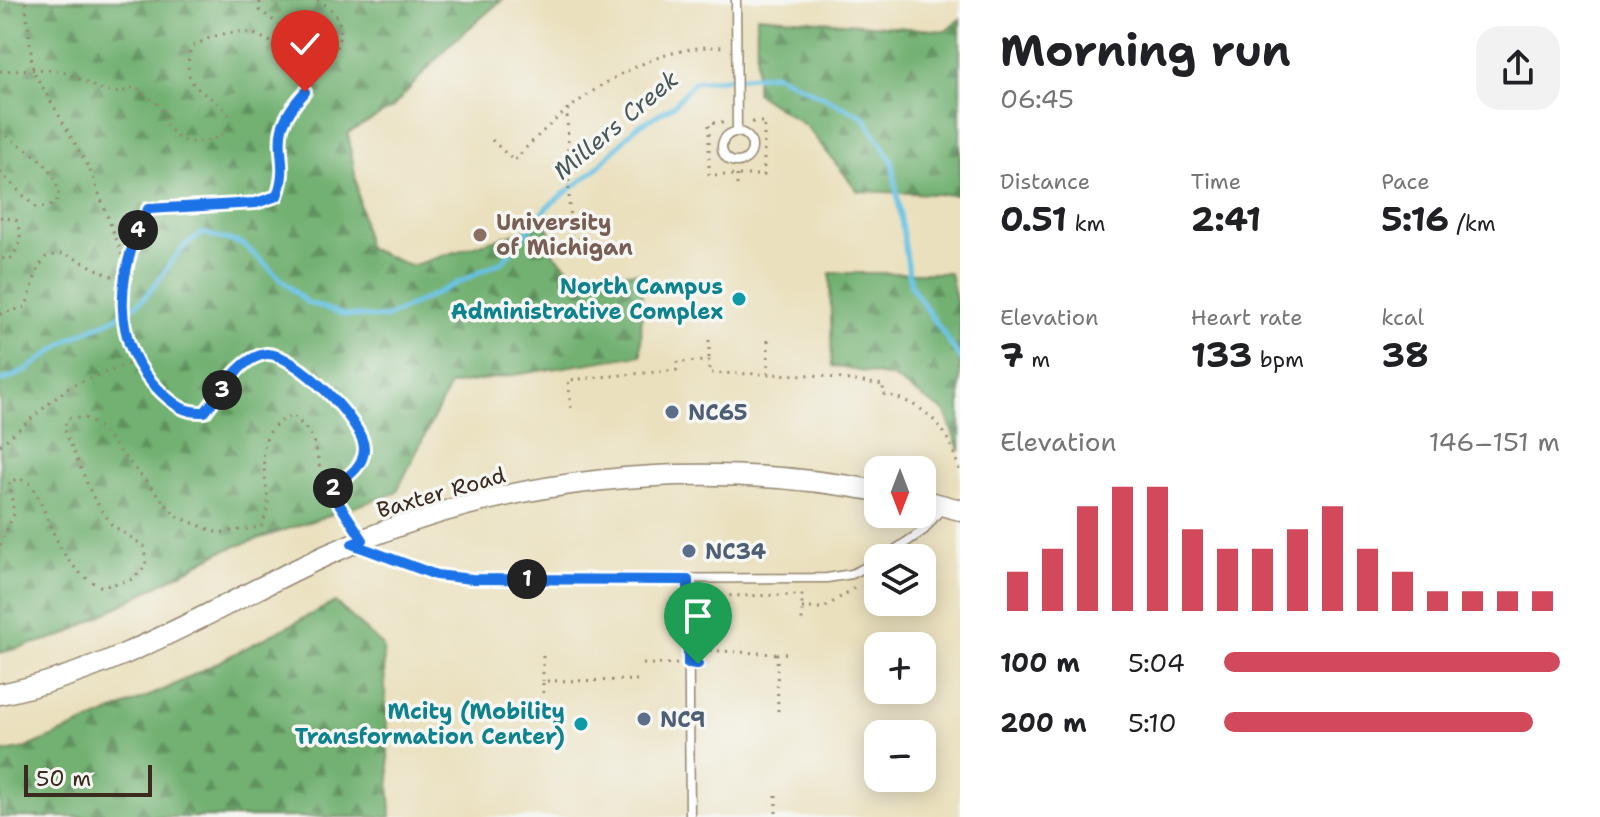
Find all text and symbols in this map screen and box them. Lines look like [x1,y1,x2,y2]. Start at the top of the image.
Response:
pin [271,10,339,92]
text: Morning run [1000,21,1291,80]
icon: check [283,22,327,66]
button: share [1476,26,1560,110]
water label: Millers Creek [547,63,686,187]
text: 06:45 [1000,81,1074,116]
text: Distance [1000,167,1090,196]
text: Time [1191,167,1241,196]
text: Pace [1381,167,1430,196]
text: 0.51 [1000,196,1067,242]
text: 2:41 [1191,196,1261,242]
text: 5:16 [1381,196,1449,242]
place label: University of Michigan [496,208,633,262]
text: km [1067,209,1106,238]
text: /km [1449,209,1496,238]
pin: 4 [118,210,158,250]
text: 4 [130,215,146,244]
marker: University of Michigan [471,226,489,244]
place label: North Campus Administrative Complex [451,272,723,326]
marker: North Campus Administrative Complex [730,290,748,308]
text: Elevation [1000,303,1098,332]
text: Heart rate [1191,303,1303,332]
text: kcal [1381,303,1424,332]
text: 7 [1000,332,1024,378]
text: 133 [1191,332,1252,378]
text: 38 [1381,332,1429,378]
text: m [1024,345,1050,374]
text: bpm [1252,345,1304,374]
pin: 3 [202,370,242,410]
text: 3 [214,375,230,404]
place label: NC65 [688,398,748,427]
marker: NC65 [663,403,681,421]
text: Elevation [1000,424,1116,459]
text: 146–151 m [1429,424,1560,459]
north arrow [864,456,936,528]
map controls [864,456,936,792]
street label: Baxter Road [374,460,509,525]
pin: 2 [313,468,353,508]
text: 2 [325,473,341,502]
place label: NC34 [705,537,767,566]
marker: NC34 [680,542,698,560]
button: layers [864,544,936,616]
pin: 1 [507,559,547,599]
text: 1 [522,564,532,593]
pin [664,582,732,664]
icon: arrive [676,594,720,638]
button: + [864,632,936,704]
text: 100 m [1000,645,1080,680]
text: 5:04 [1128,645,1185,680]
place label: Mcity (Mobility Transformation Center) [295,697,565,751]
place label: NC9 [660,705,706,734]
text: 200 m [1000,705,1087,740]
text: 5:10 [1128,705,1177,740]
marker: NC9 [635,710,653,728]
marker: Mcity (Mobility Transformation Center) [572,715,590,733]
button: − [864,720,936,792]
scale bar [24,761,152,797]
text: 50 m [36,764,91,793]

